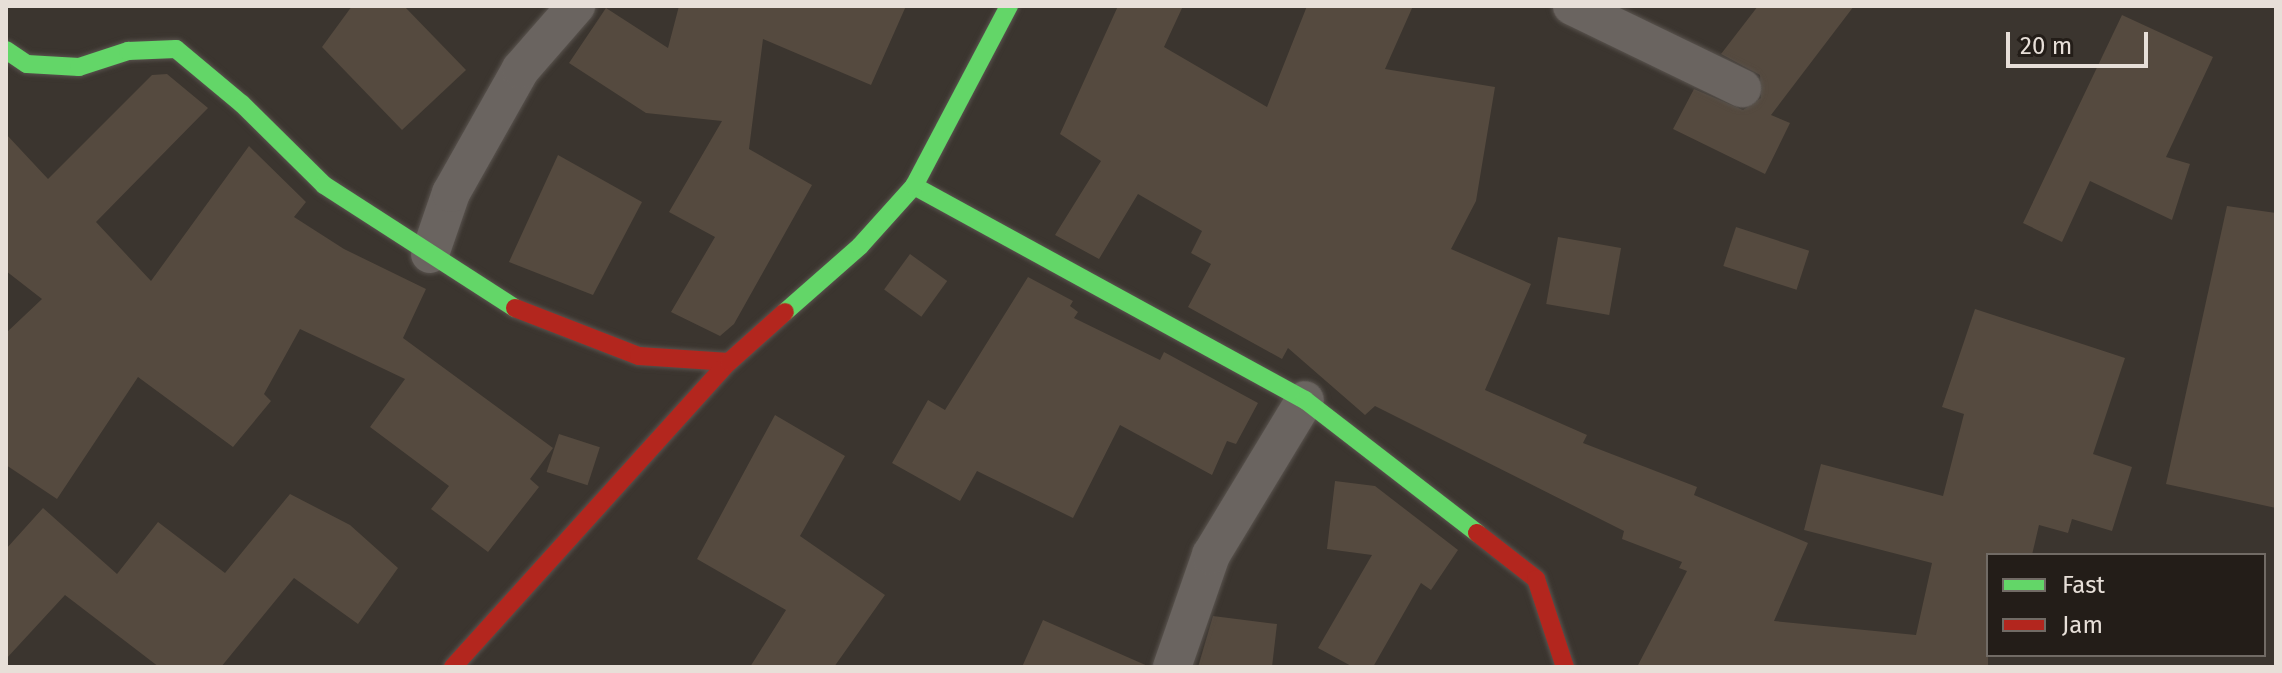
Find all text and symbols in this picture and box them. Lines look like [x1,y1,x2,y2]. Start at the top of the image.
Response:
scale bar [2010,16,2152,66]
text: 20 m [2020,32,2072,60]
legend [1986,553,2266,657]
text: Fast [2062,571,2105,599]
text: Jam [2062,611,2103,639]

